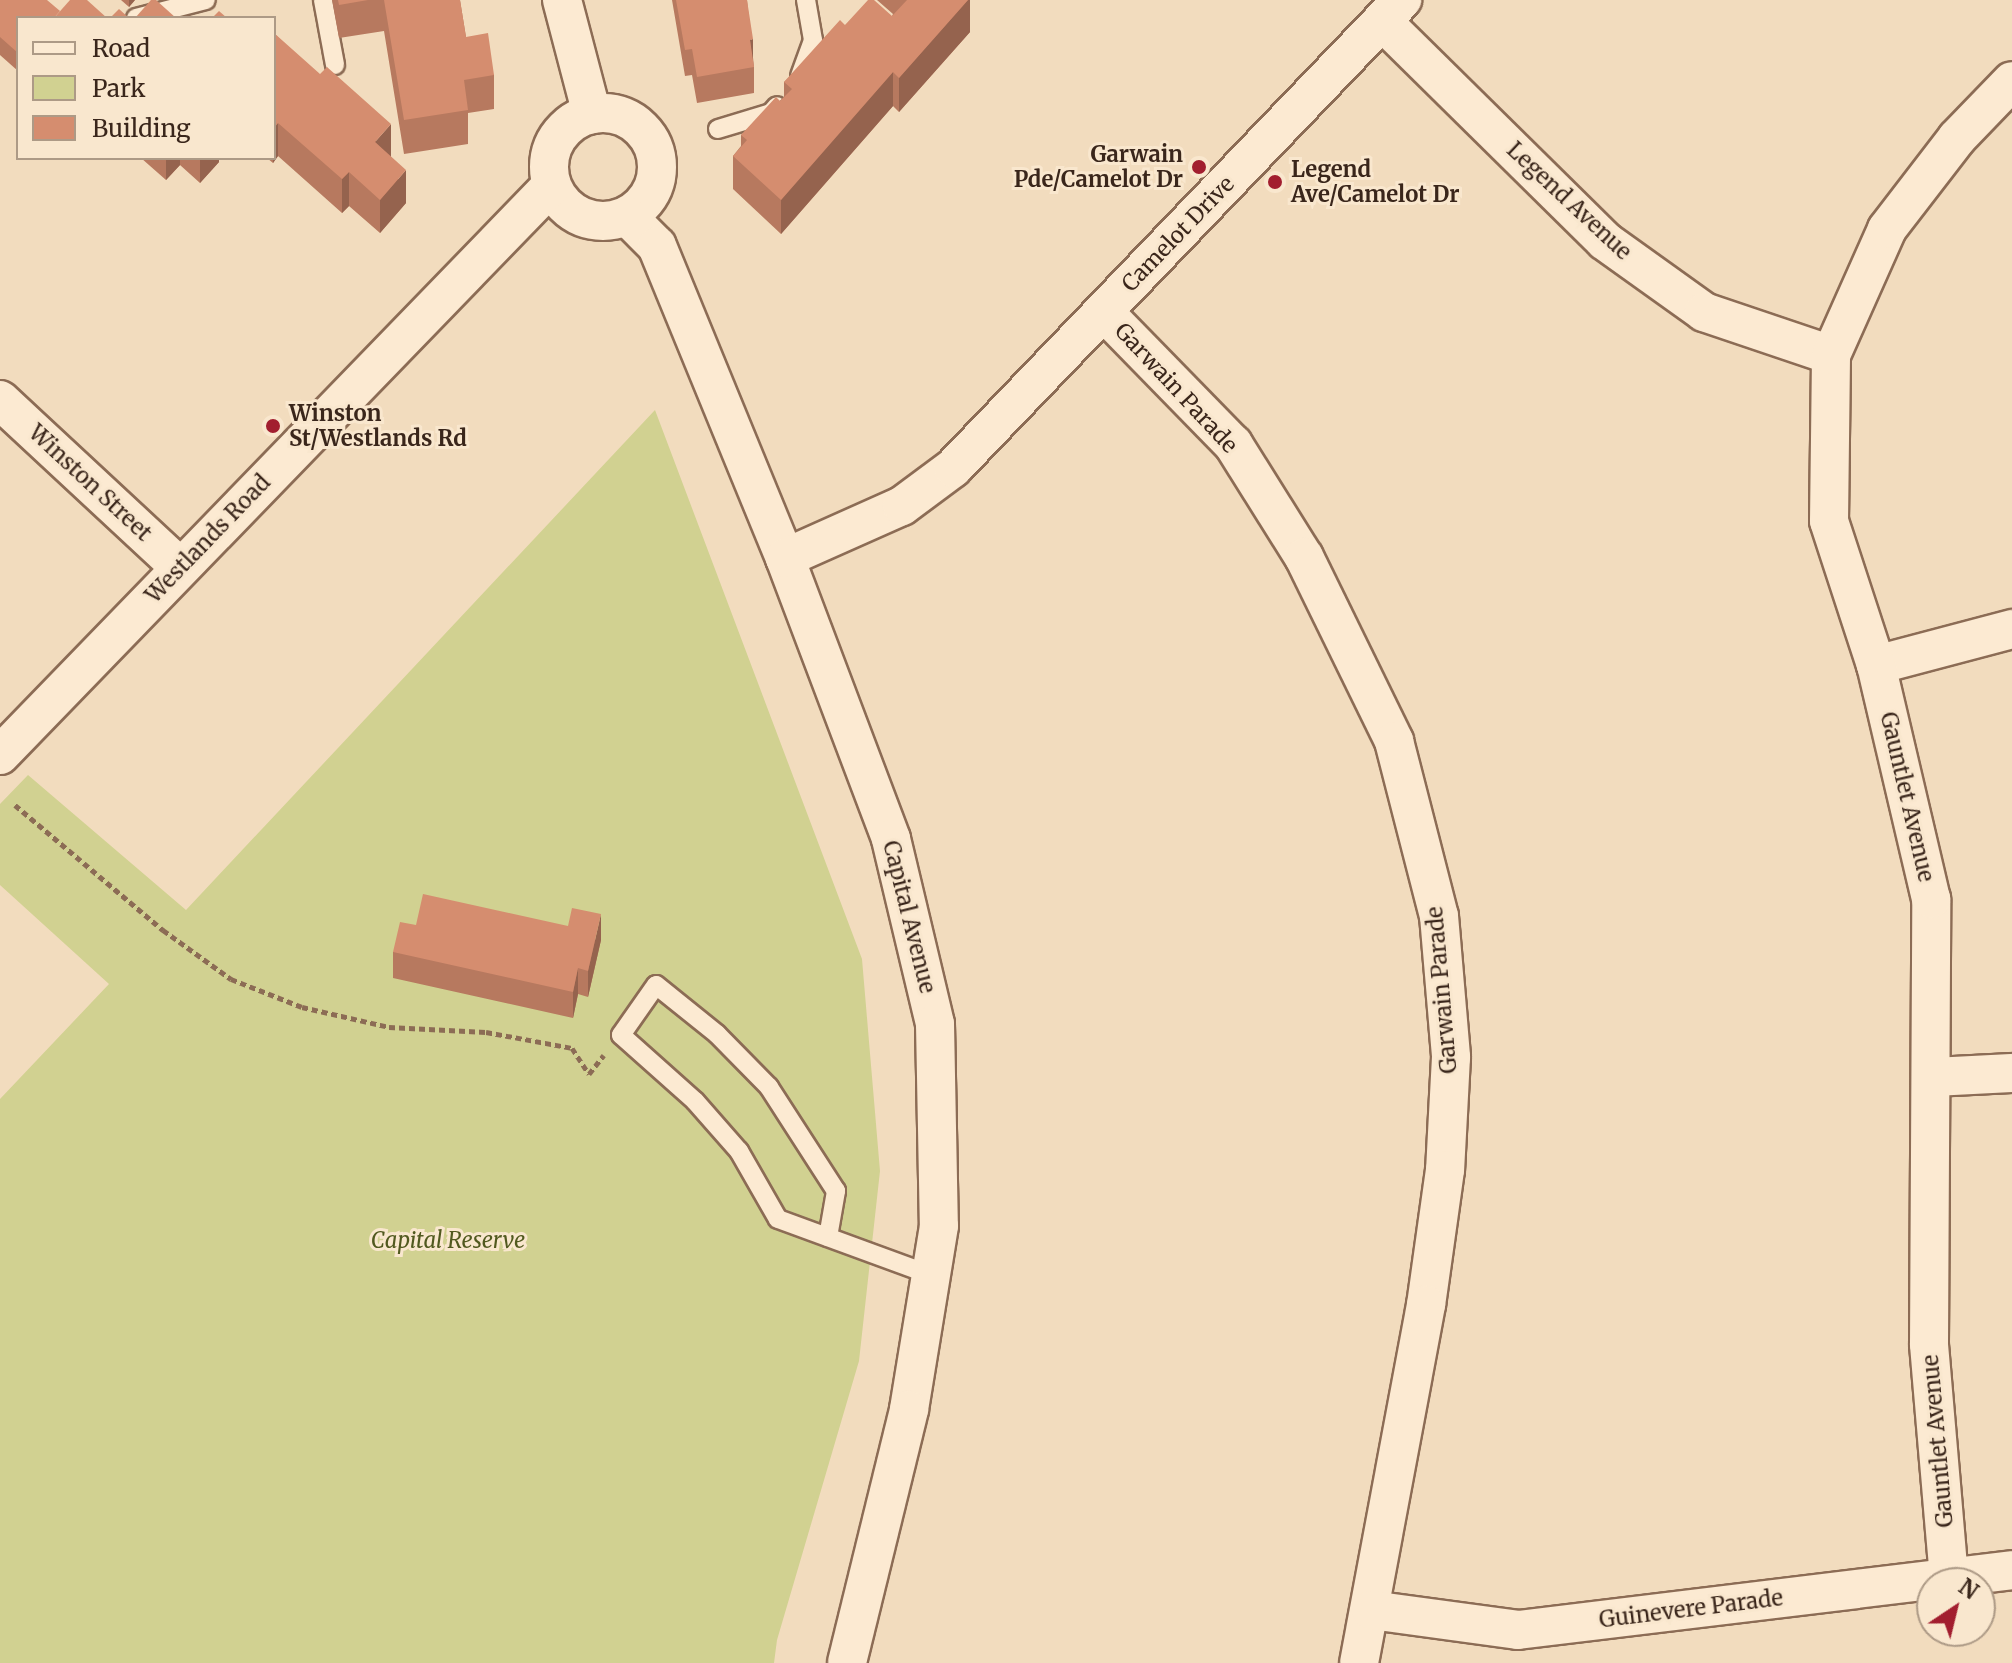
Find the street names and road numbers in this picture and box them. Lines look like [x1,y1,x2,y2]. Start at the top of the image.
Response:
street label: Legend Avenue [1501,137,1637,265]
street label: Camelot Drive [1116,171,1240,297]
street label: Garwain Parade [1109,318,1243,458]
street label: Winston Street [23,419,157,547]
street label: Westlands Road [140,469,276,609]
street label: Gauntlet Avenue [1875,710,1939,884]
street label: Capital Avenue [877,838,941,996]
street label: Garwain Parade [1422,905,1462,1075]
street label: Gauntlet Avenue [1917,1354,1959,1528]
street label: Guinevere Parade [1598,1585,1784,1633]

